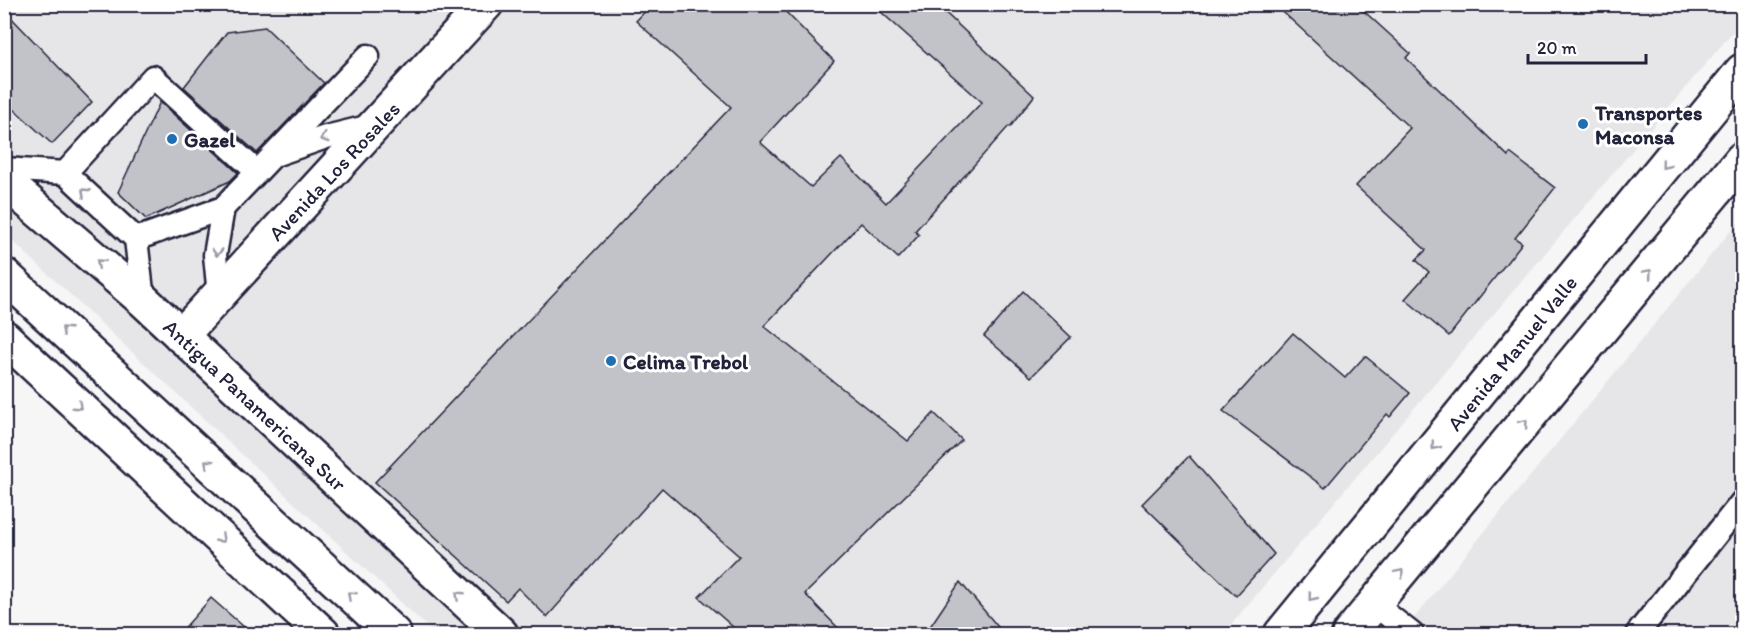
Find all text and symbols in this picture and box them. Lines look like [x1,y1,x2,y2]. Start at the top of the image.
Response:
scale bar [1528,27,1646,65]
text: 20 m [1537,37,1577,59]
street label: Avenida Los Rosales [263,96,405,246]
place label: Transportes Maconsa [1594,100,1702,149]
marker: Transportes Maconsa [1576,117,1590,131]
place label: Gazel [184,127,236,152]
one-way arrow [319,131,330,143]
marker: Gazel [165,132,179,146]
one-way arrow [1662,158,1673,169]
one-way arrow [81,188,92,199]
one-way arrow [210,248,223,257]
one-way arrow [96,259,107,270]
one-way arrow [1641,269,1652,280]
street label: Avenida Manuel Valle [1442,270,1582,436]
street label: Antigua Panamericana Sur [159,314,352,497]
one-way arrow [61,326,71,337]
place label: Celima Trebol [623,349,749,374]
marker: Celima Trebol [604,354,618,368]
one-way arrow [71,398,82,409]
one-way arrow [1517,419,1528,430]
one-way arrow [1432,439,1443,450]
one-way arrow [204,459,215,470]
one-way arrow [213,531,224,542]
one-way arrow [1392,569,1403,580]
one-way arrow [1308,590,1319,601]
one-way arrow [348,591,358,602]
one-way arrow [455,591,466,602]

